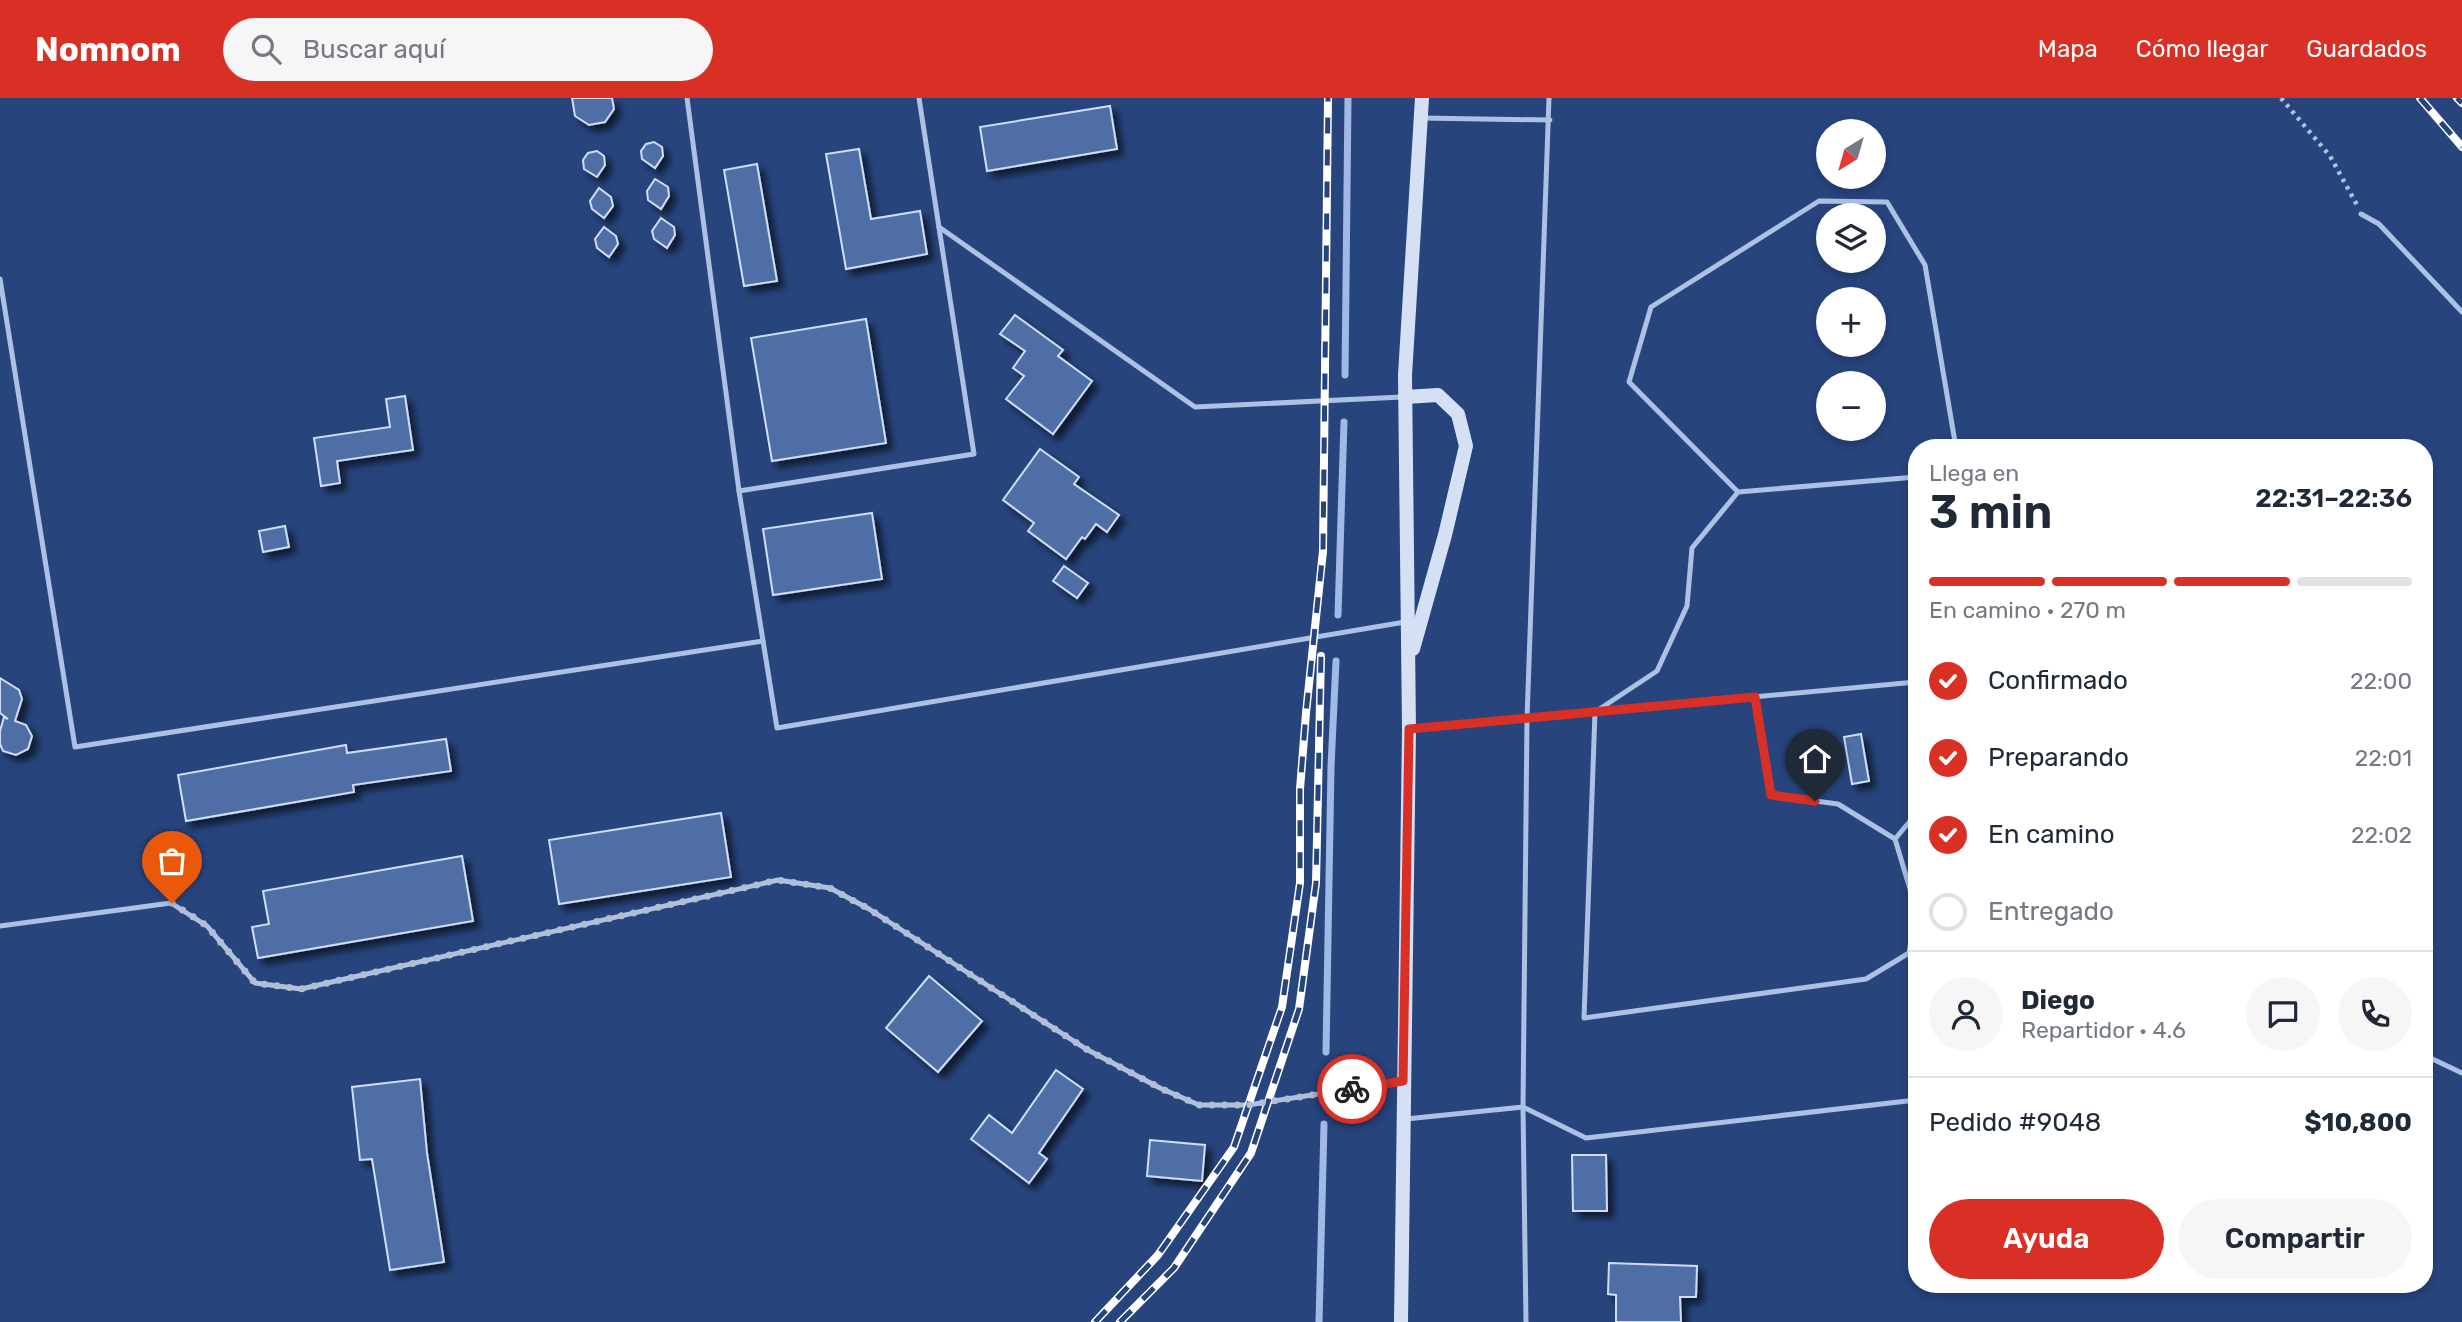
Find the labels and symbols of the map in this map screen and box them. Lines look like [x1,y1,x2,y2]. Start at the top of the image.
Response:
north arrow [1816,119,1886,189]
pin [1785,729,1845,801]
pin [142,831,202,903]
courier [1317,1054,1387,1124]

